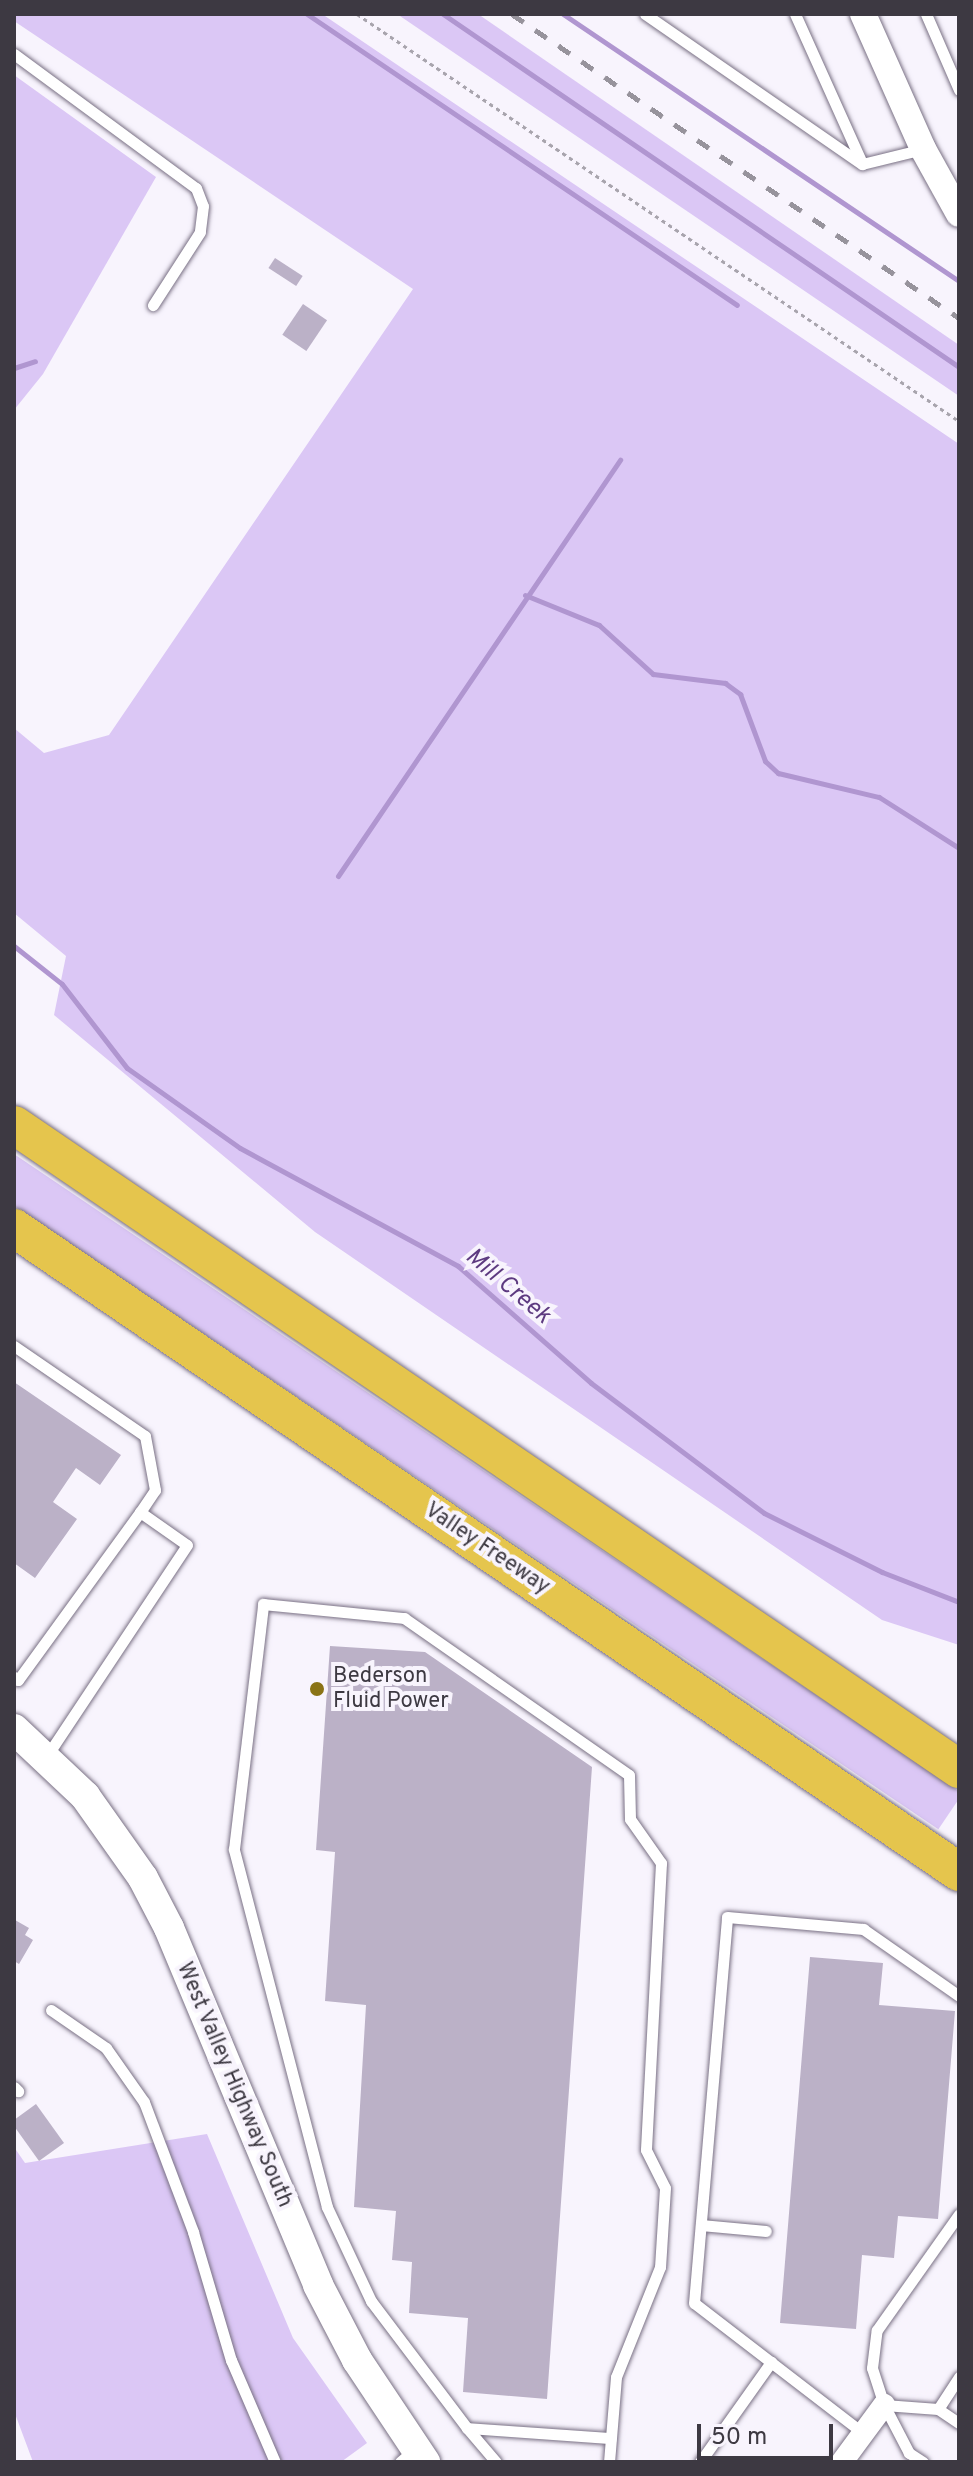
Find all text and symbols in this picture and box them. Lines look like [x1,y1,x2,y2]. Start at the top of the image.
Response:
water label: Mill Creek [458,1243,556,1331]
street label: Valley Freeway [419,1497,555,1601]
place label: Bederson Fluid Power [333,1663,449,1714]
marker: Bederson Fluid Power [308,1680,326,1698]
street label: West Valley Highway South [170,1958,298,2212]
scale bar [701,2408,837,2458]
text: 50 m [711,2423,767,2453]

